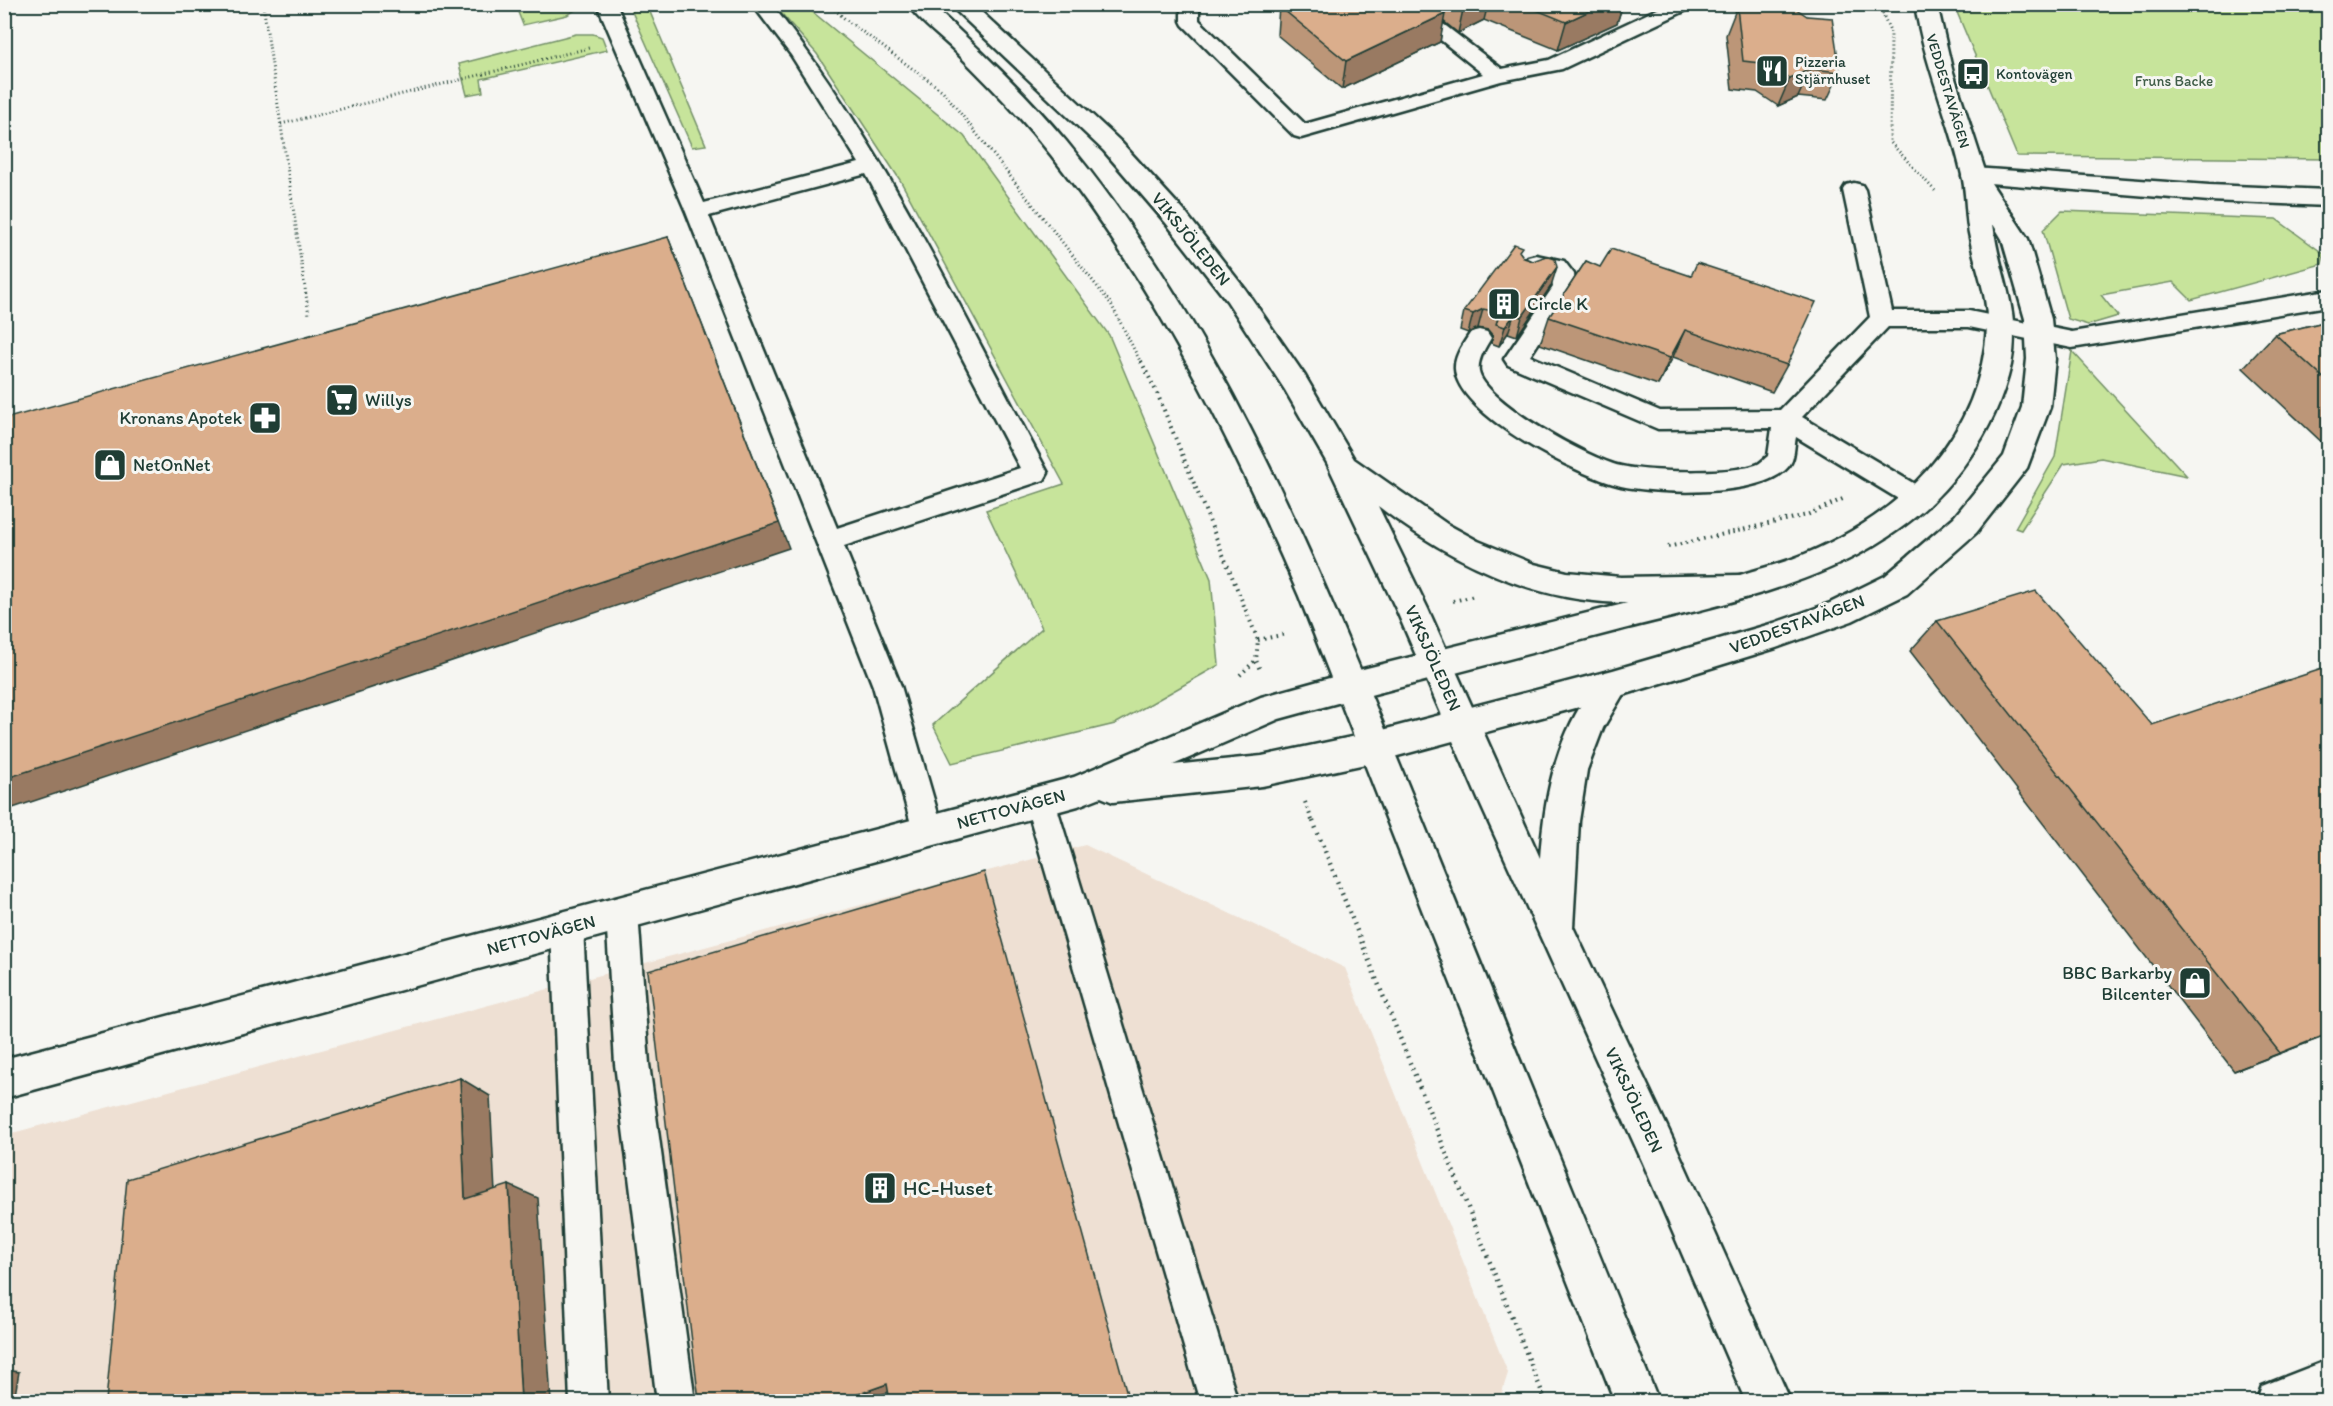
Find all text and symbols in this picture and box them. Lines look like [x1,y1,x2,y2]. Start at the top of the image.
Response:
street label: VEDDESTAVÄGEN [1922,32,1974,150]
restaurant icon: Pizzeria Stjärnhuset [1754,53,1790,89]
place label: Pizzeria Stjärnhuset [1795,53,1871,88]
bus stop icon: Kontovägen [1955,56,1991,92]
place label: Kontovägen [1996,65,2073,83]
park label: Fruns Backe [2135,72,2213,90]
street label: VIKSJÖLEDEN [1147,188,1235,290]
building icon: Circle K [1486,286,1522,322]
place label: Circle K [1527,293,1588,315]
supermarket icon: Willys [324,382,360,418]
place label: Willys [365,389,412,411]
pharmacy icon: Kronans Apotek [247,400,283,436]
place label: Kronans Apotek [119,407,243,429]
shop icon: NetOnNet [92,447,128,483]
place label: NetOnNet [133,454,211,476]
street label: VEDDESTAVÄGEN [1726,589,1868,659]
street label: VIKSJÖLEDEN [1400,602,1466,714]
street label: NETTOVÄGEN [954,784,1068,834]
street label: NETTOVÄGEN [484,910,598,960]
place label: BBC Barkarby Bilcenter [2062,962,2173,1005]
shop icon: BBC Barkarby Bilcenter [2177,965,2213,1001]
street label: VIKSJÖLEDEN [1600,1044,1668,1156]
building icon: HC-Huset [862,1170,898,1206]
place label: HC-Huset [903,1175,993,1200]

